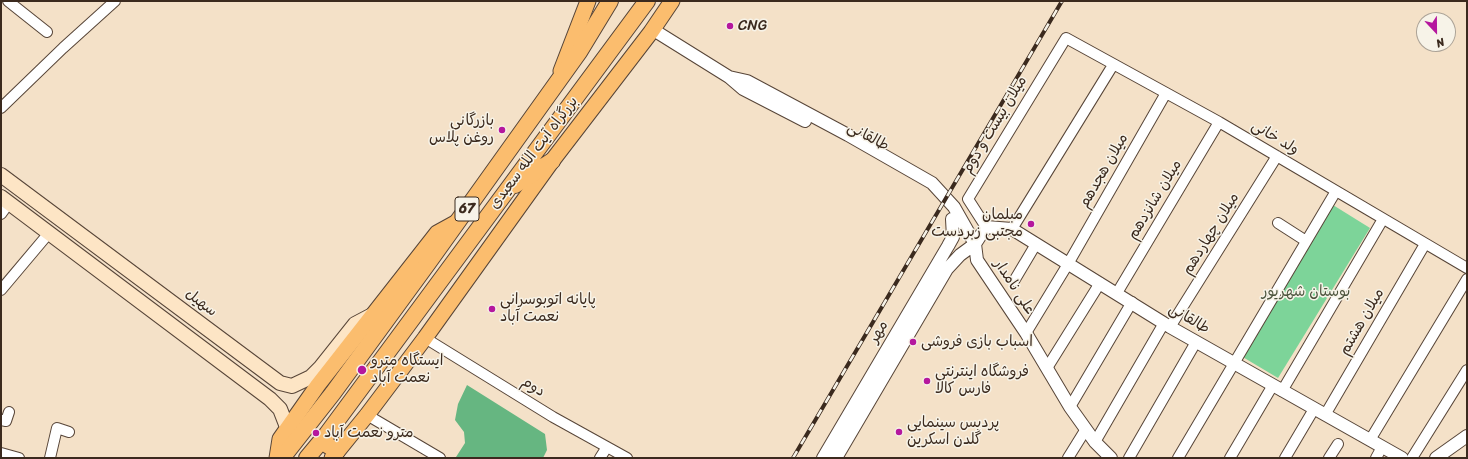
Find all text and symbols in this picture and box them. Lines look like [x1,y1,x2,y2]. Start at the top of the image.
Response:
north arrow [1416,12,1456,52]
place label: CNG [738,17,767,35]
marker: CNG [725,21,735,31]
text: N [1433,32,1447,53]
street label: میلان بیست و دوم [959,73,1031,177]
street label: بزرگراه آیت الله سعیدی [486,93,582,213]
place label: بازرگانی روغن پلاس [429,112,494,147]
street label: ولد خانی [1248,117,1302,159]
street label: طالقانی [844,119,892,155]
marker: بازرگانی روغن پلاس [497,125,507,135]
street label: میلان هجدهم [1075,131,1133,211]
street label: میلان شانزدهم [1124,157,1186,243]
street label: میلان چهاردهم [1179,190,1243,278]
road number: 67 [455,197,479,221]
place label: مبلمان مجتبی زبردست [931,206,1023,241]
marker: مبلمان مجتبی زبردست [1026,219,1036,229]
street label: علی نامدار [989,256,1039,318]
park label: بوستان شهریور [1262,283,1350,301]
street label: سهیل [181,285,221,321]
street label: میلان هشتم [1336,285,1388,359]
place label: پایانه اتوبوسرانی نعمت آباد [500,291,596,326]
street label: طالقانی [1165,300,1213,338]
marker: پایانه اتوبوسرانی نعمت آباد [487,304,497,314]
street label: مهر [865,318,893,346]
place label: اسباب بازی فروشی [921,333,1033,351]
marker: اسباب بازی فروشی [908,337,918,347]
place label: ایستگاه مترو نعمت آباد [371,352,443,387]
place label: فروشگاه اینترنتی فارس کالا [935,363,1029,398]
marker: ایستگاه مترو نعمت آباد [356,364,368,376]
street label: دوم [518,373,548,401]
marker: فروشگاه اینترنتی فارس کالا [922,376,932,386]
place label: پردیس سینمایی گلدن اسکرین [907,414,999,449]
place label: مترو نعمت آباد [324,424,413,442]
marker: پردیس سینمایی گلدن اسکرین [894,427,904,437]
marker: مترو نعمت آباد [311,428,321,438]

